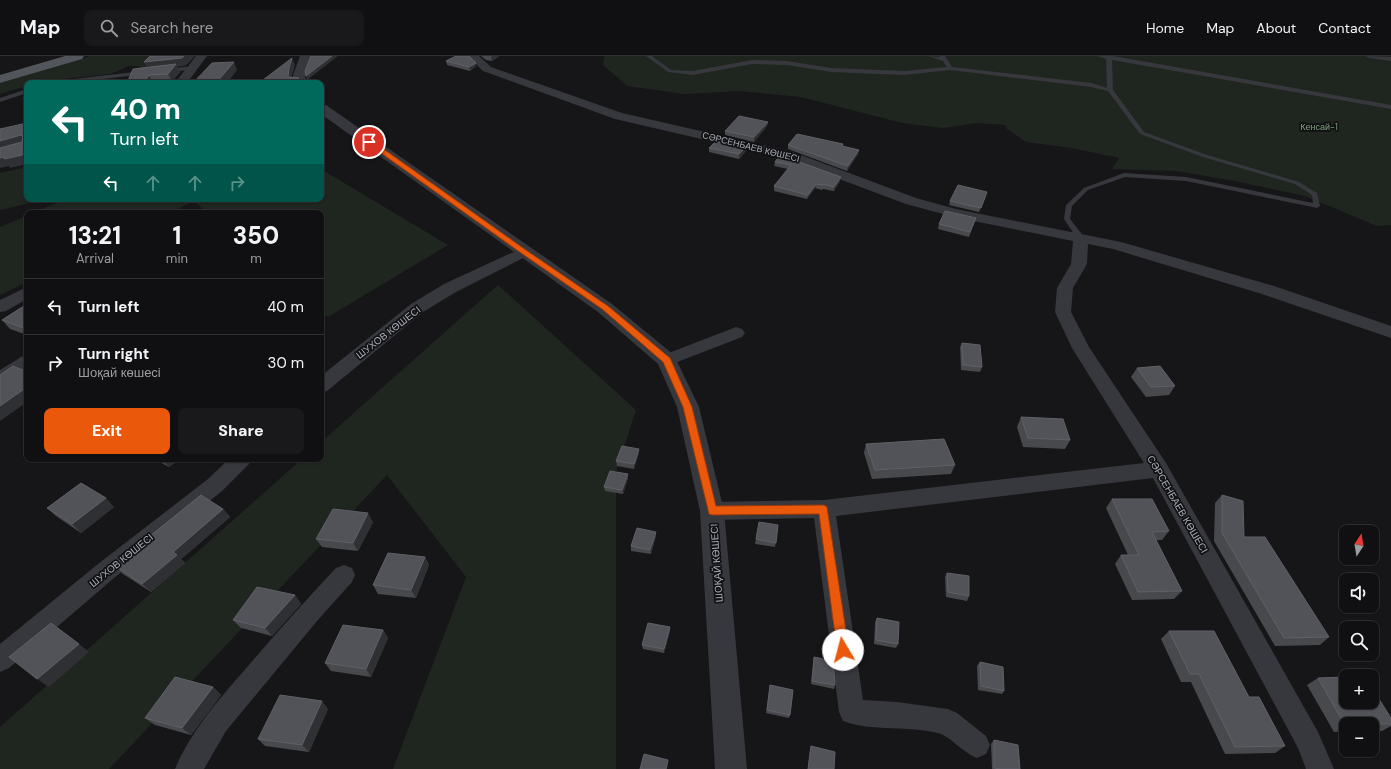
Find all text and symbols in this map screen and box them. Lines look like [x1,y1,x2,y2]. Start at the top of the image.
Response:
search box [84,10,364,46]
text: Map [20,15,60,40]
icon: search [98,17,120,39]
text: Search here [130,18,213,38]
text: Home [1146,19,1184,37]
text: Map [1206,19,1234,37]
text: About [1256,19,1296,37]
text: Contact [1318,19,1371,37]
text: 40 m [110,91,181,128]
icon: left [44,96,96,148]
park label: Кенсай-1 [1300,121,1338,133]
pin [352,125,386,159]
text: Turn left [110,127,179,151]
street label: СӘРСЕНБАЕВ КӨШЕСІ [701,129,801,165]
icon: arrive [358,131,380,153]
icon: left [100,172,122,194]
icon: ahead [142,172,164,194]
icon: ahead [184,172,206,194]
icon: right [226,172,248,194]
text: 13:21 [69,220,121,251]
text: 1 [173,220,181,251]
text: 350 [233,220,279,251]
text: Arrival [76,250,114,267]
text: min [166,250,188,267]
text: m [250,250,262,267]
icon: left [44,296,66,318]
text: Turn left [78,297,139,317]
text: 40 m [267,297,304,317]
street label: ШУХОВ КӨШЕСІ [353,303,423,362]
text: Turn right [78,344,149,364]
icon: right [44,352,66,374]
text: 30 m [268,353,304,373]
text: Шоқай көшесі [78,364,161,381]
button: Exit [44,408,170,454]
button: Share [178,408,304,454]
street label: СӘРСЕНБАЕВ КӨШЕСІ [1144,453,1211,556]
street label: ШОҚАЙ КӨШЕСІ [707,523,726,603]
north arrow [1339,525,1379,565]
map controls [1339,525,1379,757]
street label: ШУХОВ КӨШЕСІ [87,531,156,590]
button: sound [1339,573,1379,613]
button: search [1339,621,1379,661]
position arrow [822,629,864,671]
button: + [1339,669,1379,709]
button: − [1339,717,1379,757]

